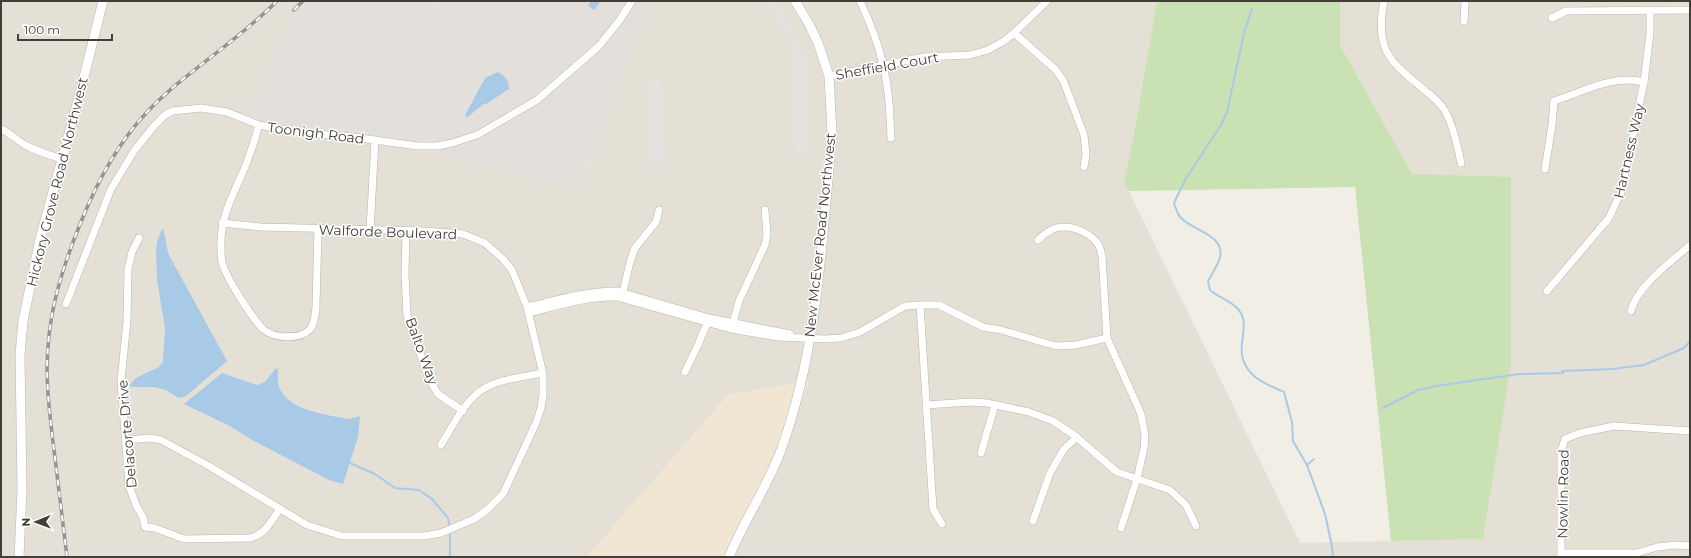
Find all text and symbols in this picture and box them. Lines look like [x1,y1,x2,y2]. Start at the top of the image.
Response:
scale bar [18,16,112,42]
text: 100 m [24,22,60,37]
street label: Sheffield Court [834,48,940,84]
street label: Hickory Grove Road Northwest [22,75,92,289]
street label: Hartness Way [1609,101,1649,200]
street label: Toonigh Road [267,118,365,148]
street label: New McEver Road Northwest [800,132,840,338]
street label: Walforde Boulevard [318,221,458,243]
street label: Balto Way [401,315,443,388]
street label: Delacorte Drive [113,379,141,489]
street label: Nowlin Road [1553,449,1573,539]
north arrow [16,502,56,542]
text: N [19,518,33,527]

